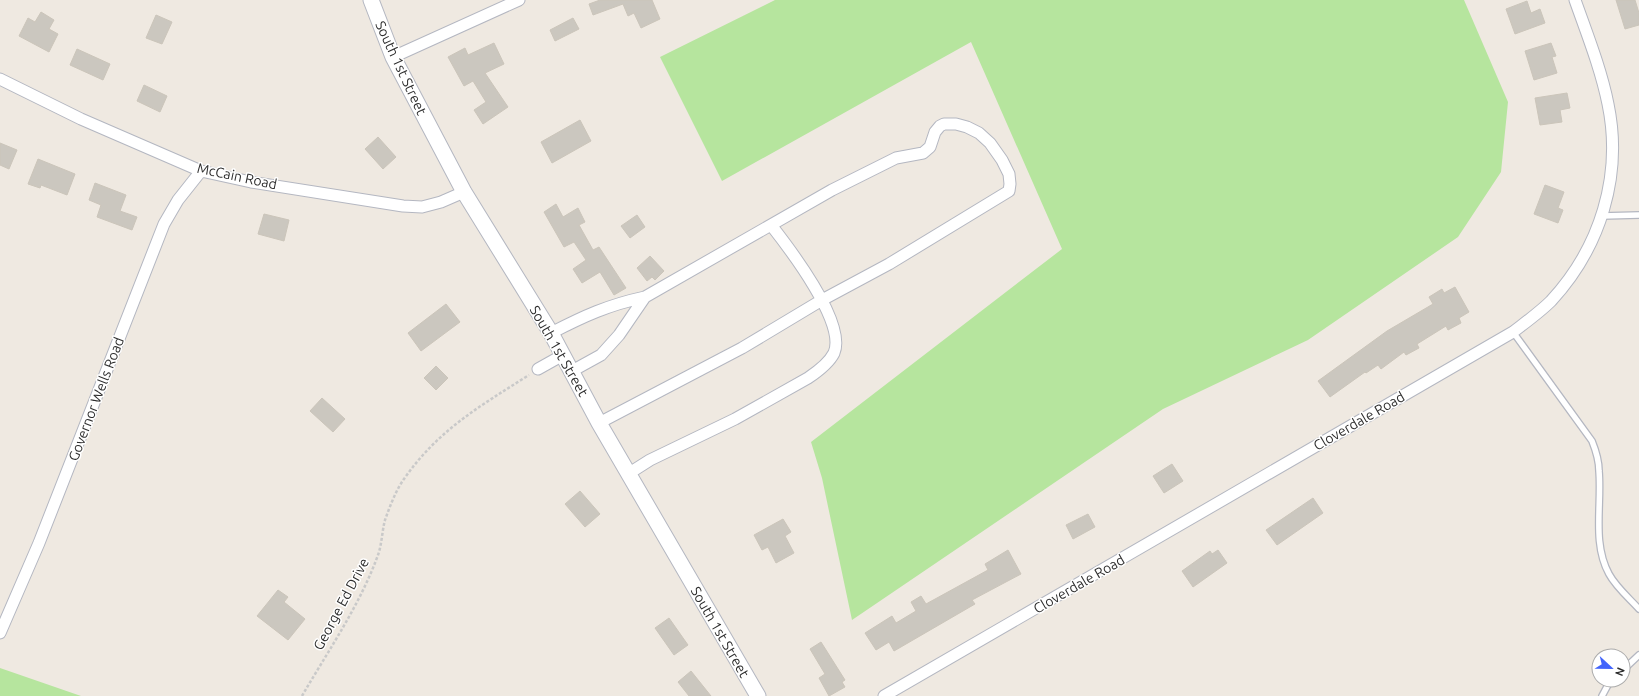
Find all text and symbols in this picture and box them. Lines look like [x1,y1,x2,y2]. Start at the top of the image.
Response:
street label: South 1st Street [372,18,430,118]
street label: McCain Road [196,160,278,192]
street label: South 1st Street [527,303,592,400]
street label: Governor Wells Road [65,335,127,463]
street label: Cloverdale Road [1311,388,1407,454]
street label: Cloverdale Road [1031,551,1127,617]
street label: George Ed Drive [310,555,372,653]
street label: South 1st Street [688,584,753,681]
north arrow [1591,648,1631,688]
text: N [1613,666,1627,678]

